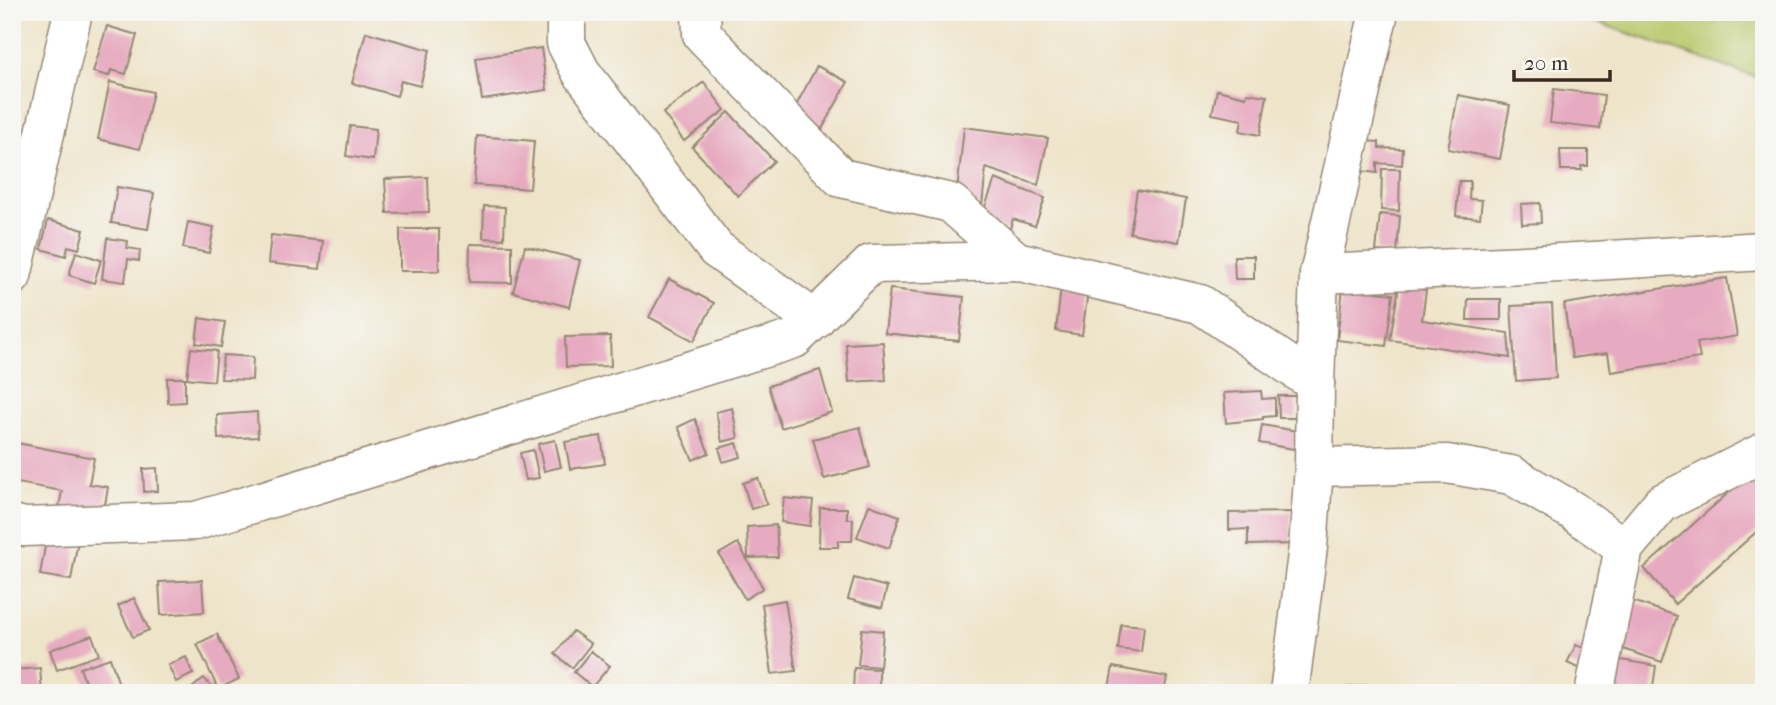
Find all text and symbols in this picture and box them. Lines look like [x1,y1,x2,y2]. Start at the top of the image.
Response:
scale bar [1514,38,1610,82]
text: 20 m [1524,51,1569,75]

